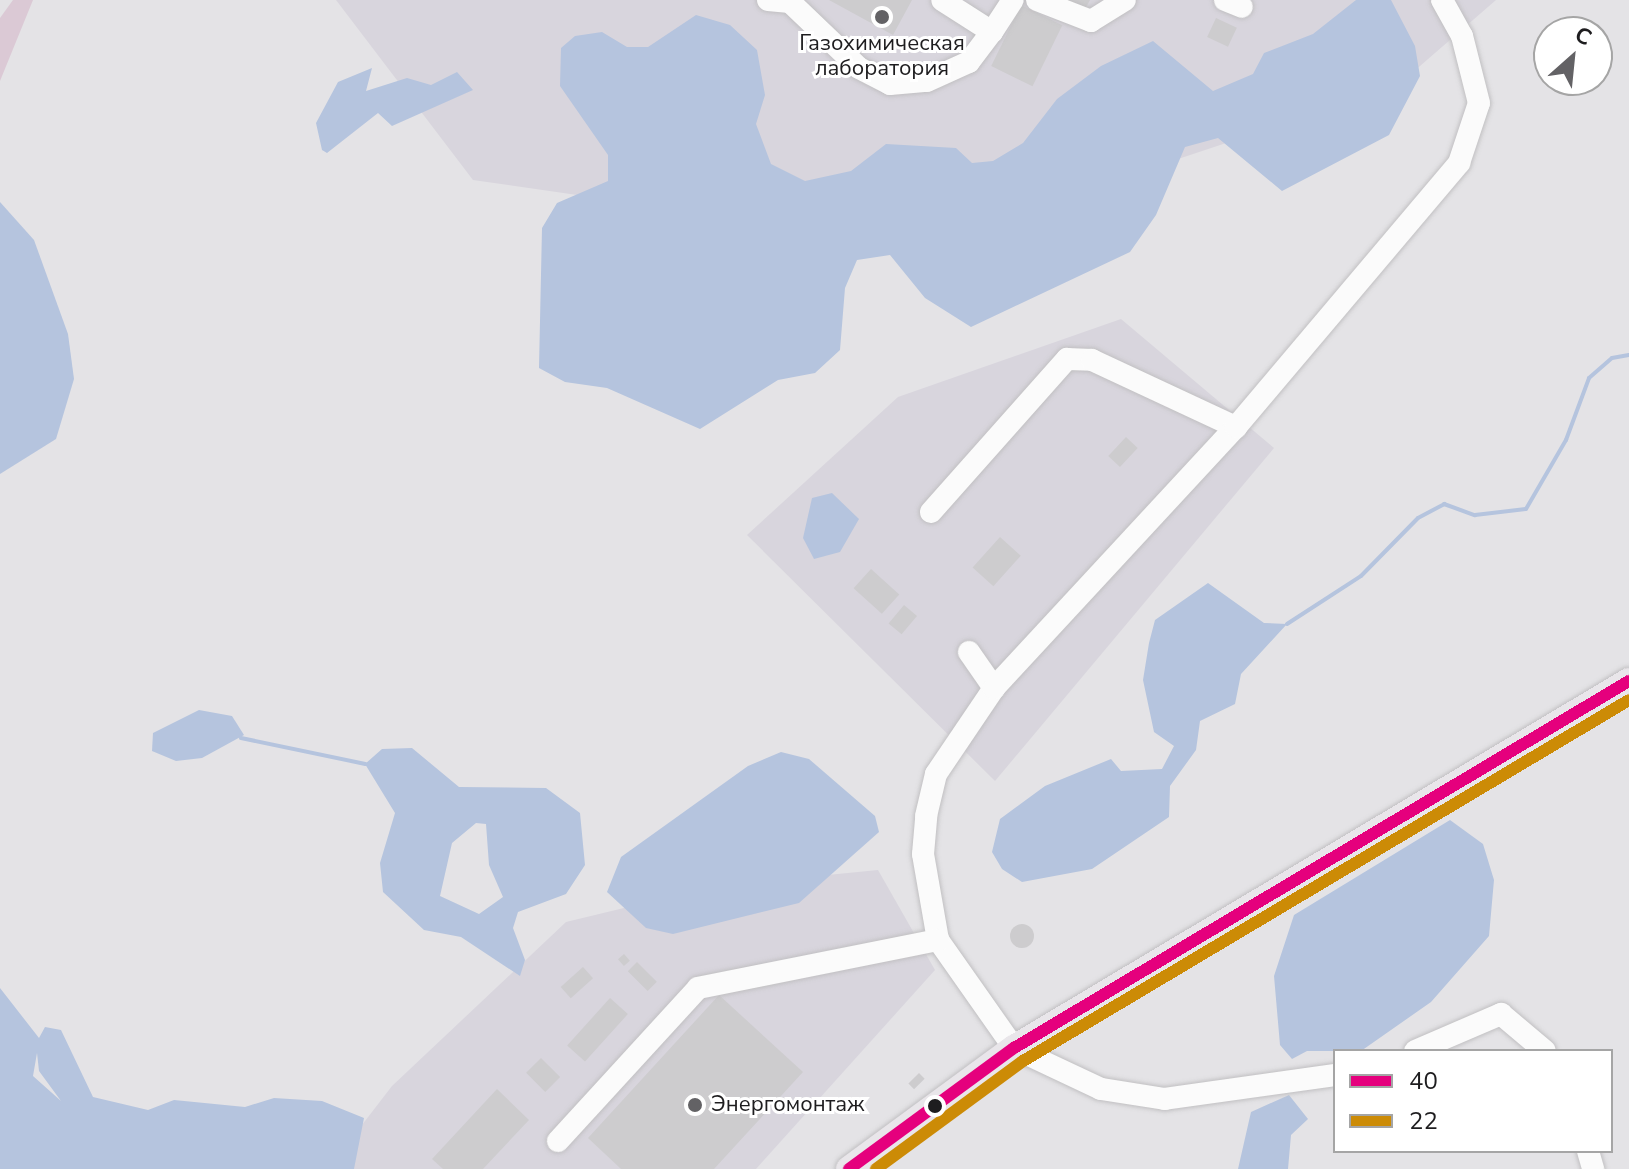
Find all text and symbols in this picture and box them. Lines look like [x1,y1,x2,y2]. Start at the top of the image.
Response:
marker: Газохимическая лаборатория [873,8,891,26]
north arrow [1533,16,1613,96]
text: С [1570,20,1596,53]
place label: Газохимическая лаборатория [799,30,965,82]
legend [1333,1049,1613,1153]
text: 40 [1409,1065,1438,1097]
place label: Энергомонтаж [711,1092,864,1118]
marker: Энергомонтаж [686,1096,704,1114]
unlabelled marker [927,1098,943,1114]
text: 22 [1409,1105,1438,1137]

